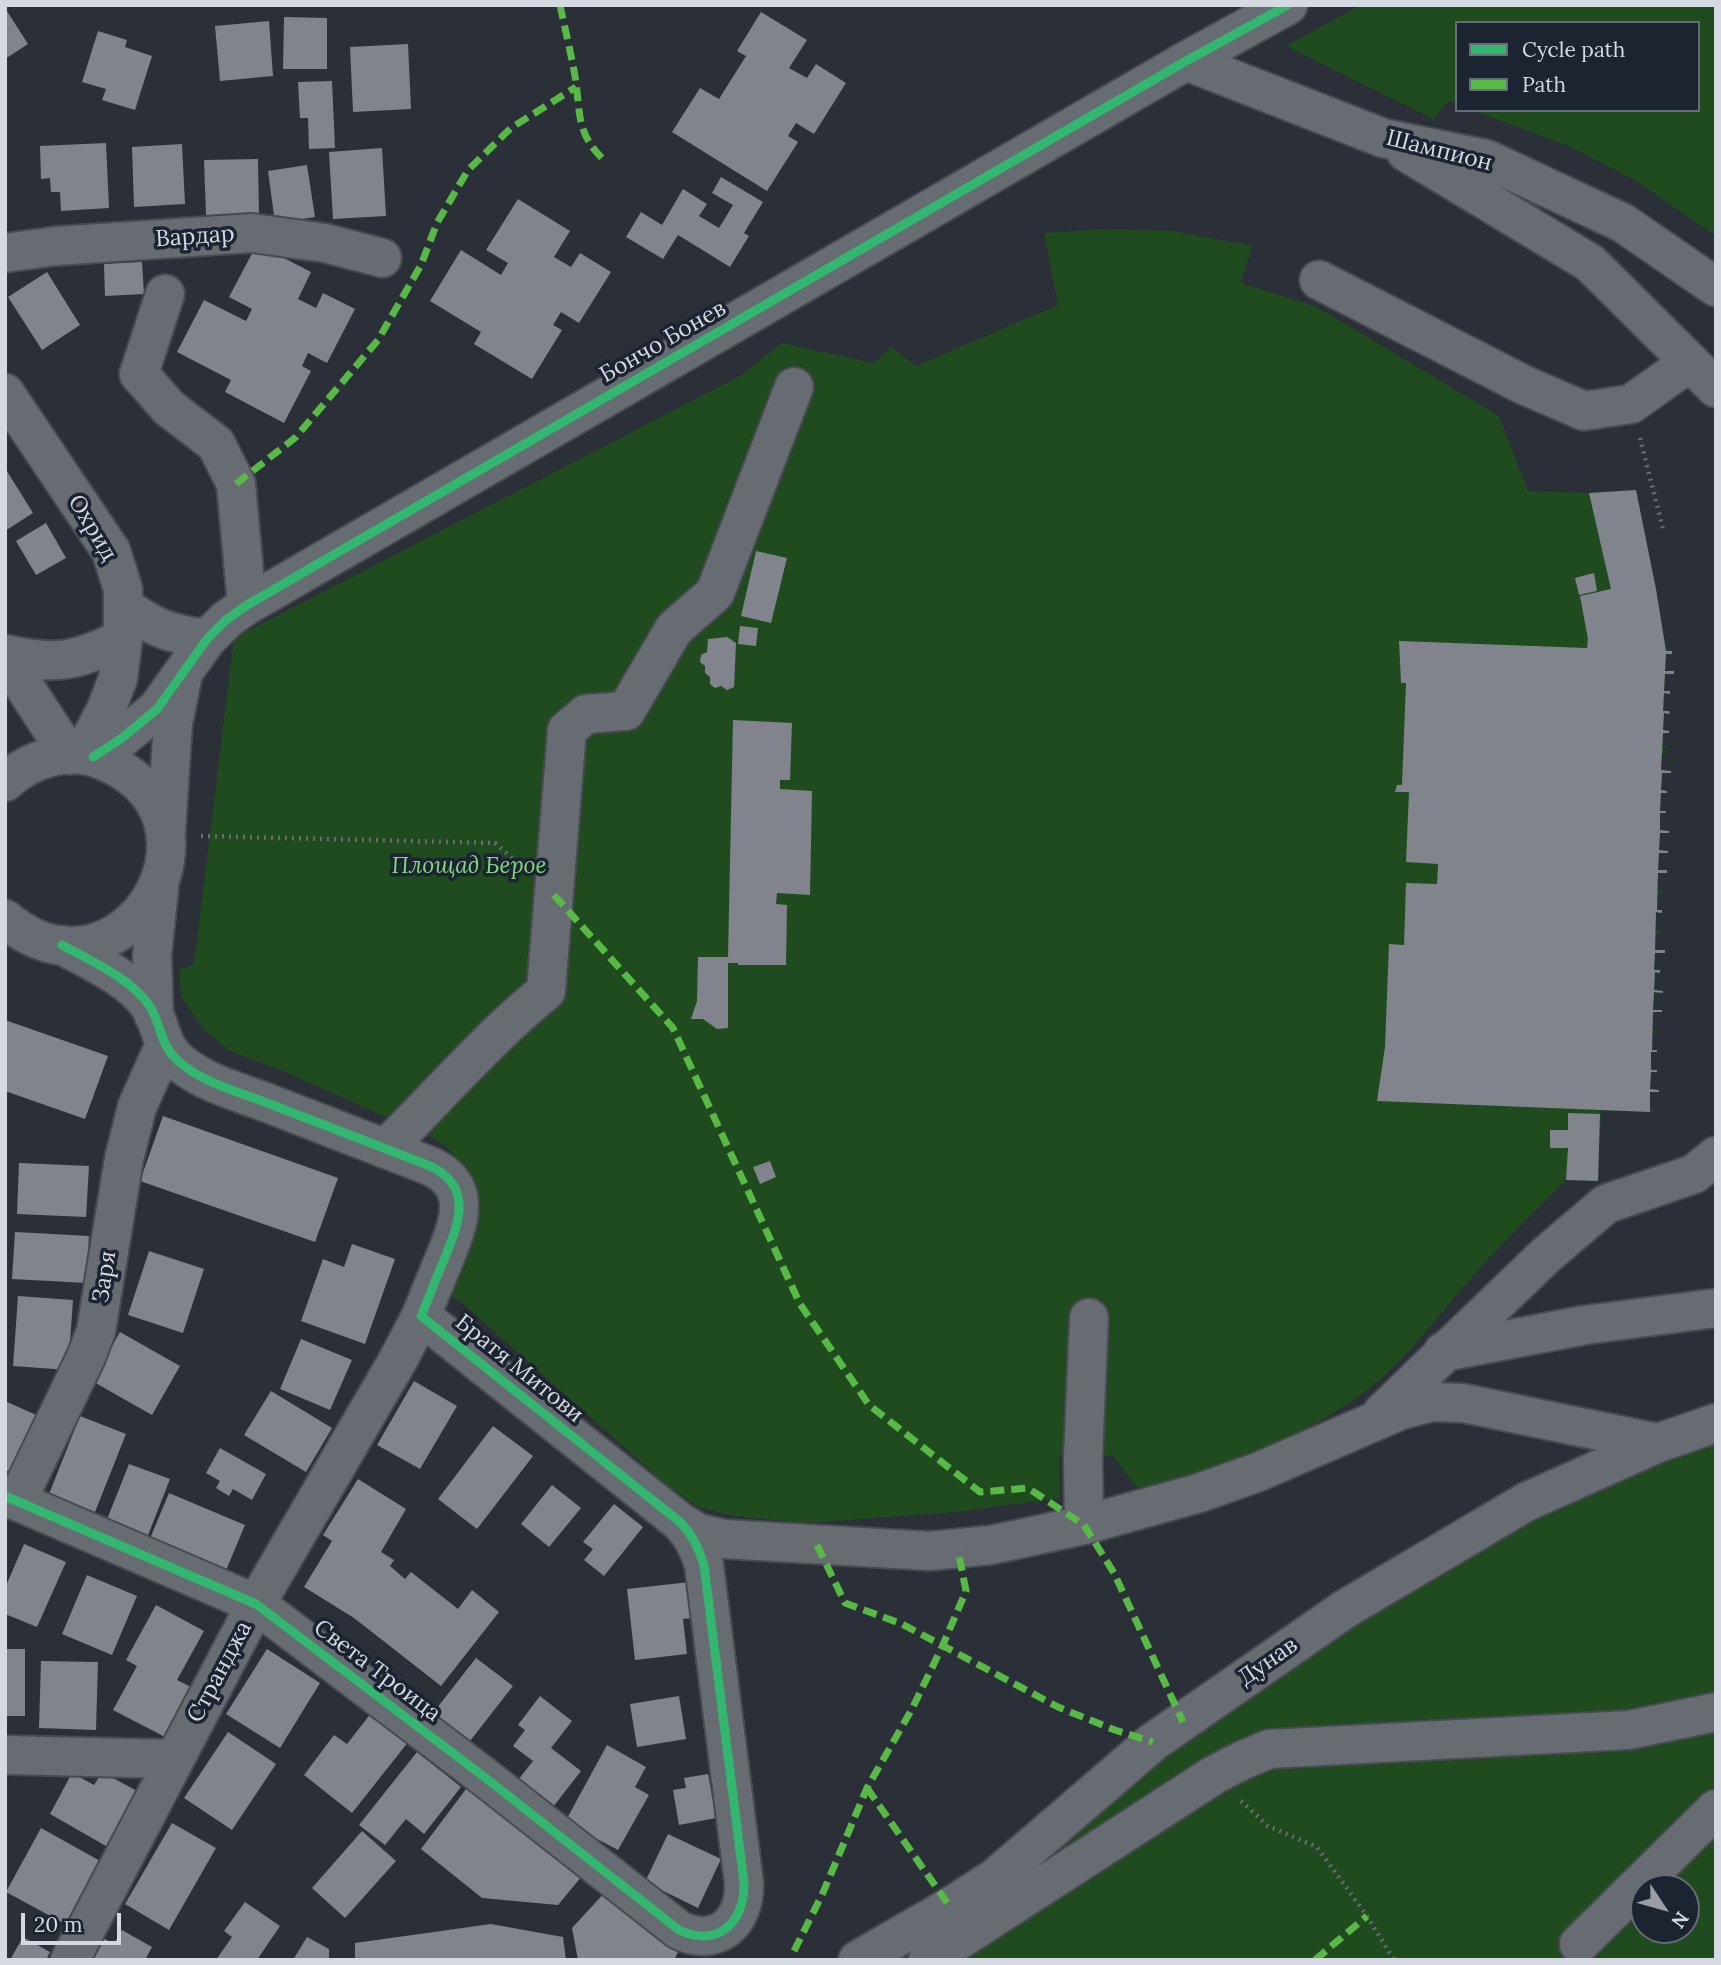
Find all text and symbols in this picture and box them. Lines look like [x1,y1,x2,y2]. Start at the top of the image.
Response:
legend [1455,21,1700,112]
text: Cycle path [1522,36,1625,63]
text: Path [1522,71,1566,98]
street label: Шампион [1383,125,1495,177]
street label: Вардар [155,220,235,254]
street label: Бончо Бонев [595,295,731,389]
street label: Охрид [62,490,122,566]
park label: Площад Берое [391,852,547,880]
street label: Заря [87,1249,123,1305]
street label: Братя Митови [449,1309,589,1429]
street label: Света Троица [308,1614,446,1728]
street label: Странджа [182,1617,258,1727]
street label: Дунав [1233,1632,1303,1692]
north arrow [1630,1874,1700,1944]
scale bar [24,1898,124,1942]
text: N [1666,1907,1694,1933]
text: 20 m [34,1911,83,1938]

